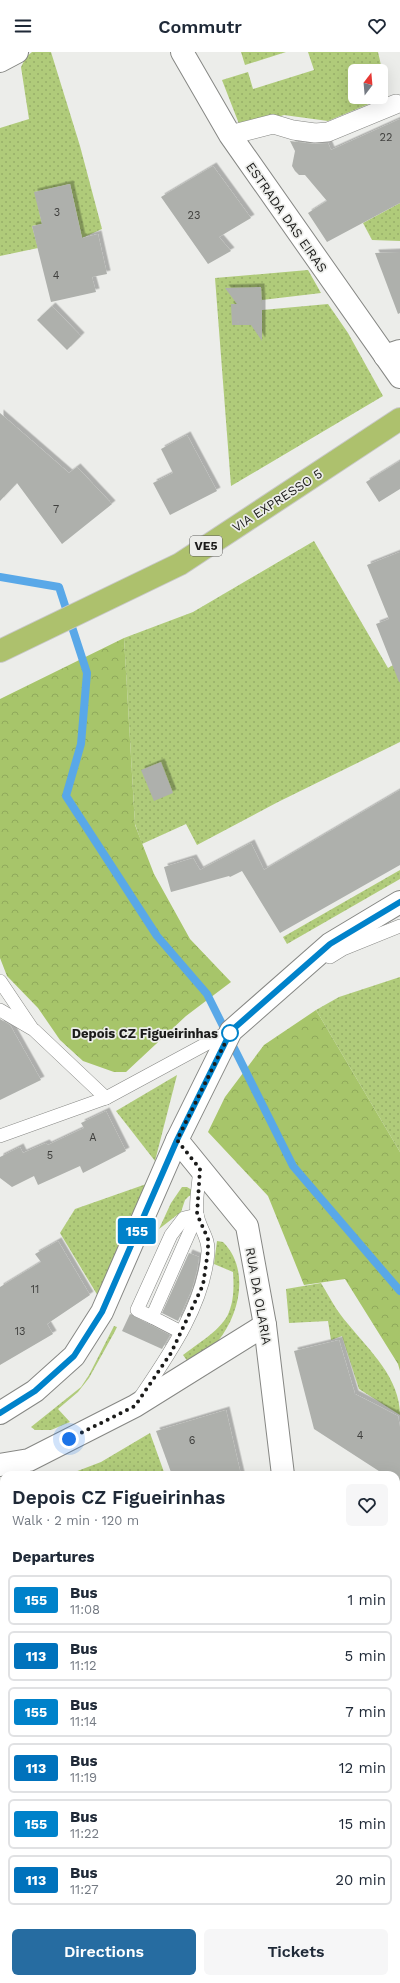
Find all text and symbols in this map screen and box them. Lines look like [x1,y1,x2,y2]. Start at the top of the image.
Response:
icon: menu [12,15,34,37]
icon: heart [366,15,388,37]
text: Commutr [158,16,242,37]
north arrow [348,64,388,104]
map controls [348,64,388,104]
house number: 22 [380,131,392,144]
street label: ESTRADA DAS EIRAS [243,159,330,275]
house number: 3 [54,206,60,219]
house number: 23 [188,209,200,222]
house number: 4 [53,269,60,282]
street label: VIA EXPRESSO 5 [230,466,325,535]
house number: 7 [53,503,59,516]
road number: VE5 [190,536,222,556]
marker: Depois CZ Figueirinhas [221,1024,239,1042]
place label: Depois CZ Figueirinhas [72,1026,218,1041]
house number: A [89,1131,97,1144]
house number: 5 [47,1149,53,1162]
line badge: 155 [114,1218,160,1244]
text: 155 [126,1223,148,1239]
street label: RUA DA OLARIA [243,1246,275,1346]
house number: 11 [31,1283,39,1296]
house number: 13 [15,1325,25,1338]
your location [59,1429,79,1449]
house number: 4 [357,1429,364,1442]
house number: 6 [189,1434,196,1447]
button: heart [346,1484,388,1526]
text: Depois CZ Figueirinhas [12,1486,225,1509]
text: Walk · 2 min · 120 m [12,1513,139,1528]
text: Departures [12,1548,95,1566]
text: Bus [70,1584,98,1602]
text: 1 min [347,1591,386,1609]
text: 155 [25,1592,47,1608]
text: 11:08 [70,1602,100,1617]
text: Bus [70,1640,98,1658]
text: 5 min [345,1647,386,1665]
text: 113 [26,1648,46,1664]
text: 11:12 [70,1658,97,1673]
text: Bus [70,1696,98,1714]
text: 7 min [345,1703,386,1721]
text: 155 [25,1704,47,1720]
text: 11:14 [70,1714,97,1729]
text: Bus [70,1752,98,1770]
text: 12 min [339,1759,386,1777]
text: 113 [26,1760,46,1776]
text: 11:19 [70,1770,97,1785]
text: Bus [70,1808,98,1826]
text: 15 min [339,1815,386,1833]
text: 155 [25,1816,47,1832]
text: 11:22 [70,1826,99,1841]
text: Bus [70,1864,98,1882]
text: 20 min [335,1871,386,1889]
text: 113 [26,1872,46,1888]
text: 11:27 [70,1882,99,1897]
button: Directions [12,1929,196,1975]
button: Tickets [204,1929,388,1975]

